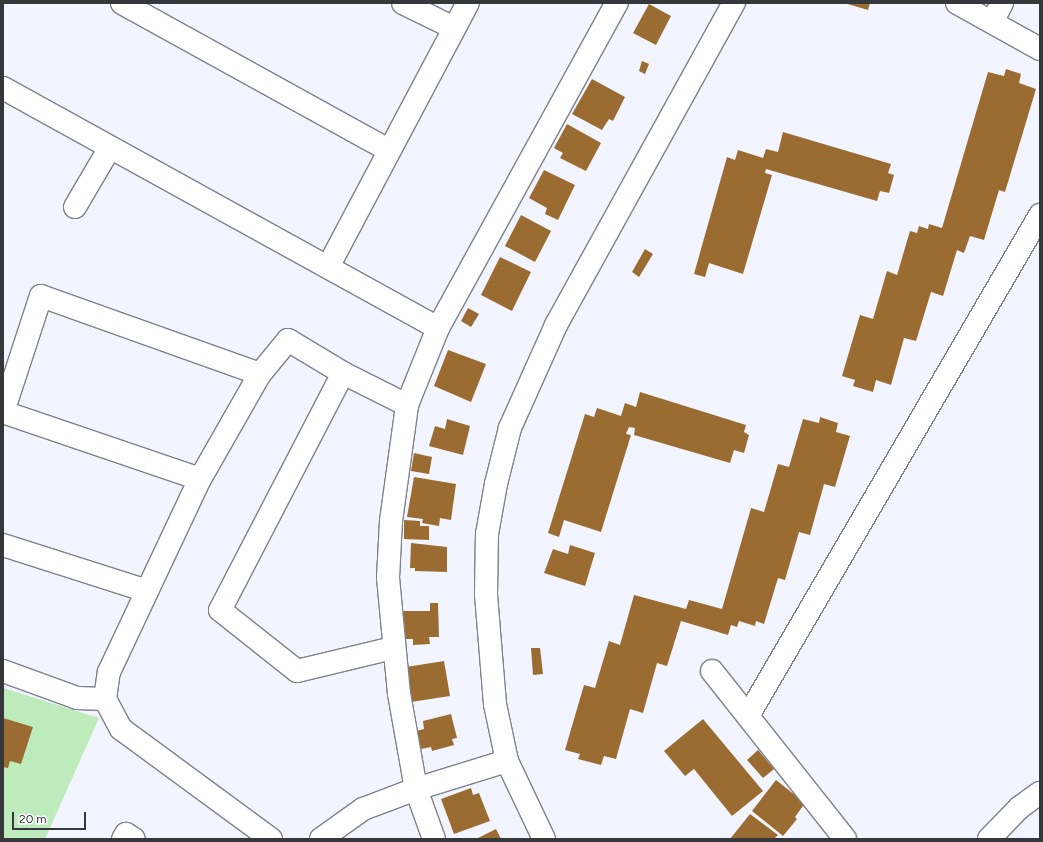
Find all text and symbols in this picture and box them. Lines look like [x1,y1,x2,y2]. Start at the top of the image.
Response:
scale bar [14,804,88,830]
text: 20 m [19,812,47,826]

